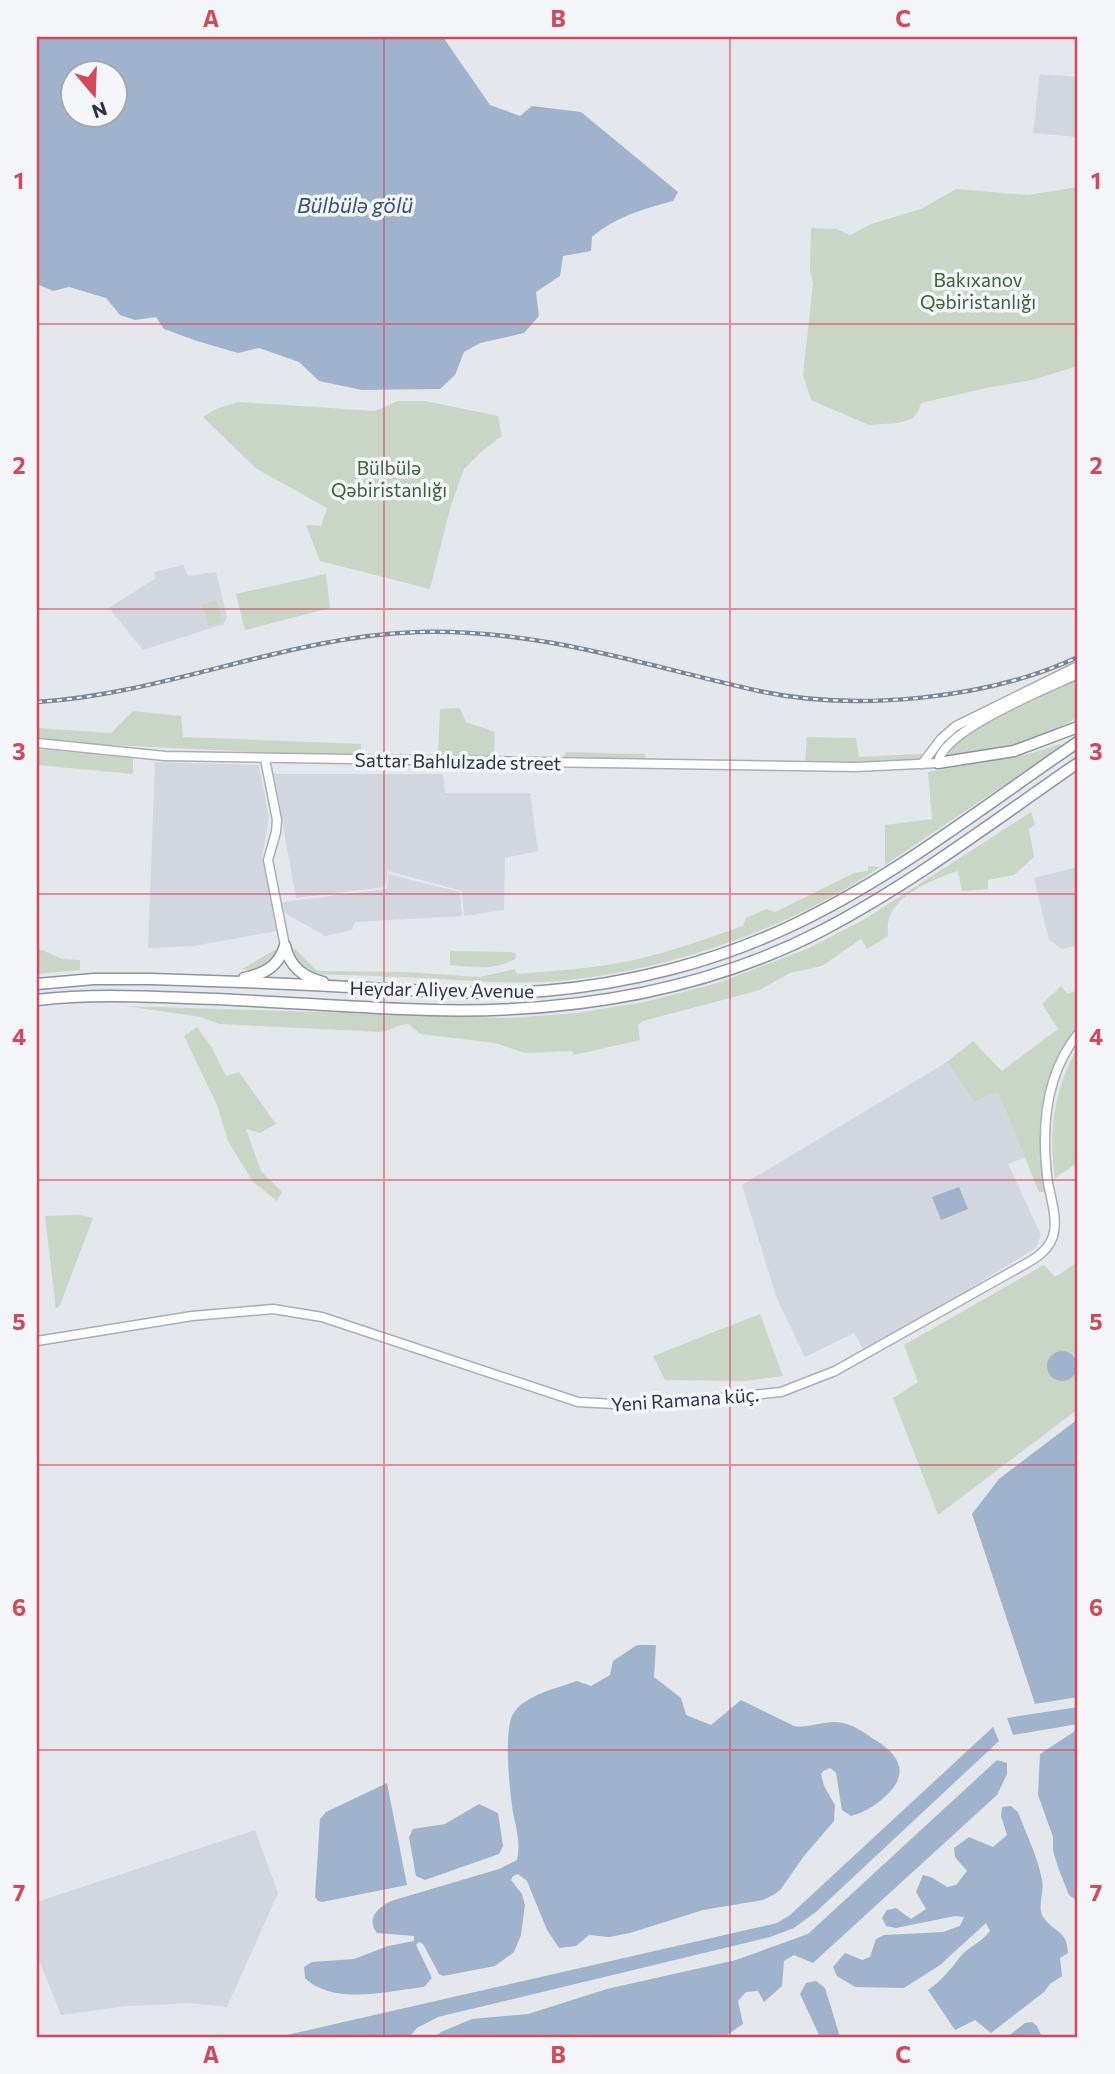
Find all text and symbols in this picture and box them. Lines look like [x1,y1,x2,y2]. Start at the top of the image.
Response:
text: A [203,4,220,32]
text: B [550,4,566,32]
text: C [895,4,911,32]
north arrow [60,60,130,130]
text: N [89,97,110,124]
text: 1 [14,166,24,194]
text: 1 [1091,166,1101,194]
water label: Bülbülə gölü [297,192,413,217]
park label: Bakıxanov Qəbiristanlığı [920,268,1036,313]
text: 2 [12,451,26,479]
text: 2 [1089,451,1103,479]
park label: Bülbülə Qəbiristanlığı [331,456,447,501]
text: 3 [12,737,26,765]
text: 3 [1089,737,1103,765]
street label: Sattar Bahlulzade street [355,748,562,774]
street label: Heydar Aliyev Avenue [350,976,534,1002]
text: 4 [12,1022,26,1050]
text: 4 [1089,1022,1103,1050]
text: 5 [12,1307,26,1335]
text: 5 [1089,1307,1103,1335]
street label: Yeni Ramana küç. [610,1382,760,1416]
text: 6 [12,1593,26,1621]
text: 6 [1089,1593,1103,1621]
text: 7 [13,1878,25,1906]
text: 7 [1090,1878,1102,1906]
text: A [203,2040,220,2068]
text: B [550,2040,566,2068]
text: C [895,2040,911,2068]

